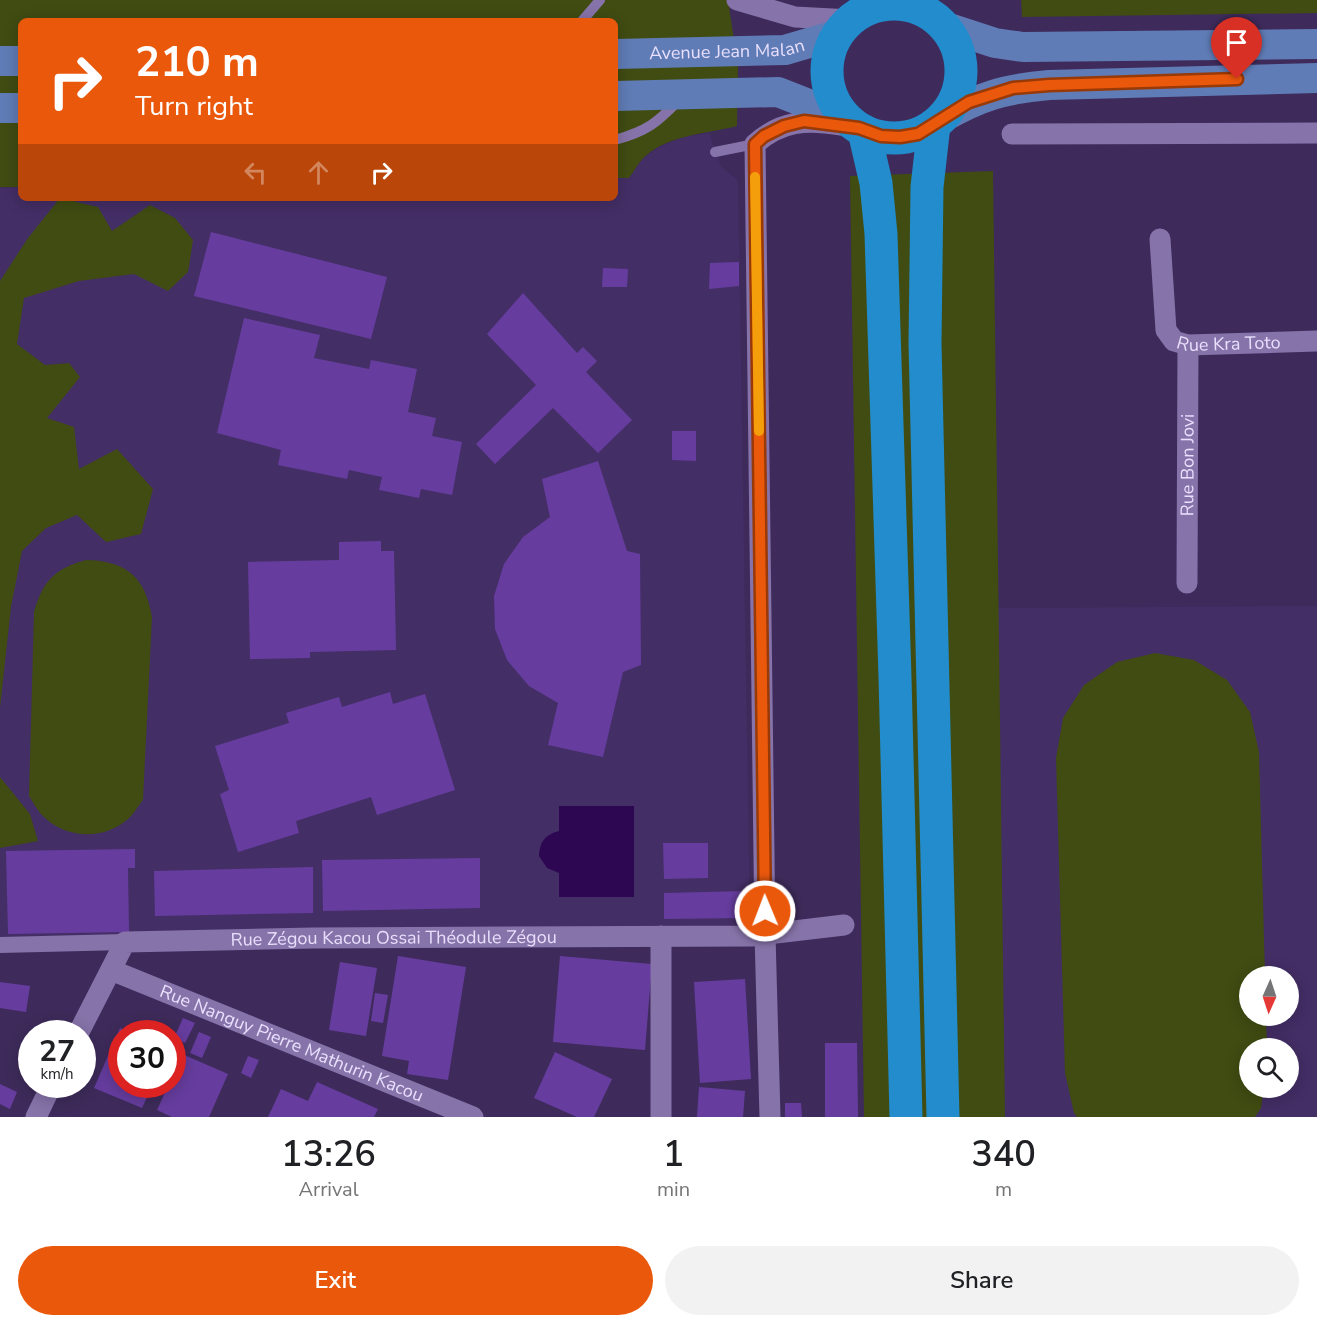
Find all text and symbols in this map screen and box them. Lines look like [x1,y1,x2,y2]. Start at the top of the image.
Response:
pin [1211,17,1262,79]
icon: arrive [1220,26,1253,59]
street label: Avenue Jean Malan [649,33,807,65]
text: 210 m [135,34,259,91]
icon: right [36,42,114,120]
text: Turn right [135,88,253,125]
icon: left [239,156,272,189]
icon: ahead [302,156,335,189]
icon: right [365,156,398,189]
street label: Rue Kra Toto [1174,330,1281,357]
street label: Rue Bon Jovi [1175,414,1200,516]
position arrow [733,879,797,943]
street label: Rue Zégou Kacou Ossai Théodule Zégou [230,925,557,952]
north arrow [1239,966,1299,1026]
map controls [1239,966,1299,1098]
street label: Rue Nanguy Pierre Mathurin Kacou [156,979,427,1108]
speed limit sign: 30 [108,1020,186,1098]
text: 27 [39,1031,75,1072]
button: search [1239,1038,1299,1098]
text: km/h [40,1064,74,1084]
text: 13:26 [281,1130,376,1179]
text: 1 [663,1130,684,1179]
text: 340 [971,1130,1036,1179]
text: Arrival [298,1176,359,1203]
text: min [657,1176,690,1203]
text: m [995,1176,1012,1203]
button: Exit [18,1246,653,1315]
button: Share [665,1246,1299,1315]

